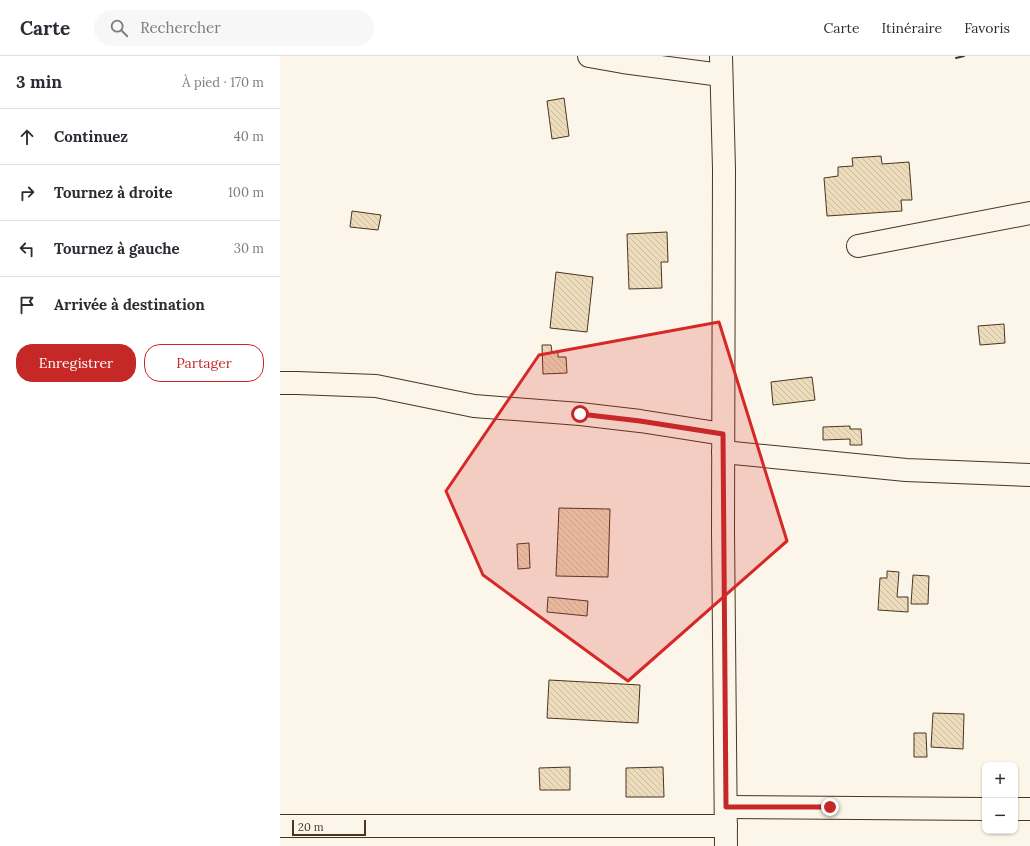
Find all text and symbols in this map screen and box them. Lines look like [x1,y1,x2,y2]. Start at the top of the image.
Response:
search box [94,10,374,46]
text: Carte [20,16,70,40]
icon: search [108,17,130,39]
text: Rechercher [140,18,221,37]
text: Carte [823,19,860,37]
text: Itinéraire [882,19,942,37]
text: Favoris [964,19,1010,37]
text: 3 min [16,71,62,93]
text: À pied · 170 m [182,74,264,91]
icon: ahead [16,126,38,148]
text: Continuez [54,127,128,146]
text: 40 m [234,128,264,145]
icon: right [16,182,38,204]
text: Tournez à droite [54,183,173,202]
text: 100 m [228,184,264,201]
icon: left [16,238,38,260]
text: Tournez à gauche [54,239,180,258]
text: 30 m [234,240,264,257]
icon: arrive [16,294,38,316]
text: Arrivée à destination [54,295,205,314]
button: Enregistrer [16,344,136,382]
button: Partager [144,344,264,382]
route start [571,405,589,423]
map controls [982,762,1018,834]
button: + [982,762,1018,798]
route end [821,798,839,816]
button: − [982,798,1018,834]
scale bar [292,818,366,837]
text: 20 m [298,820,323,834]

